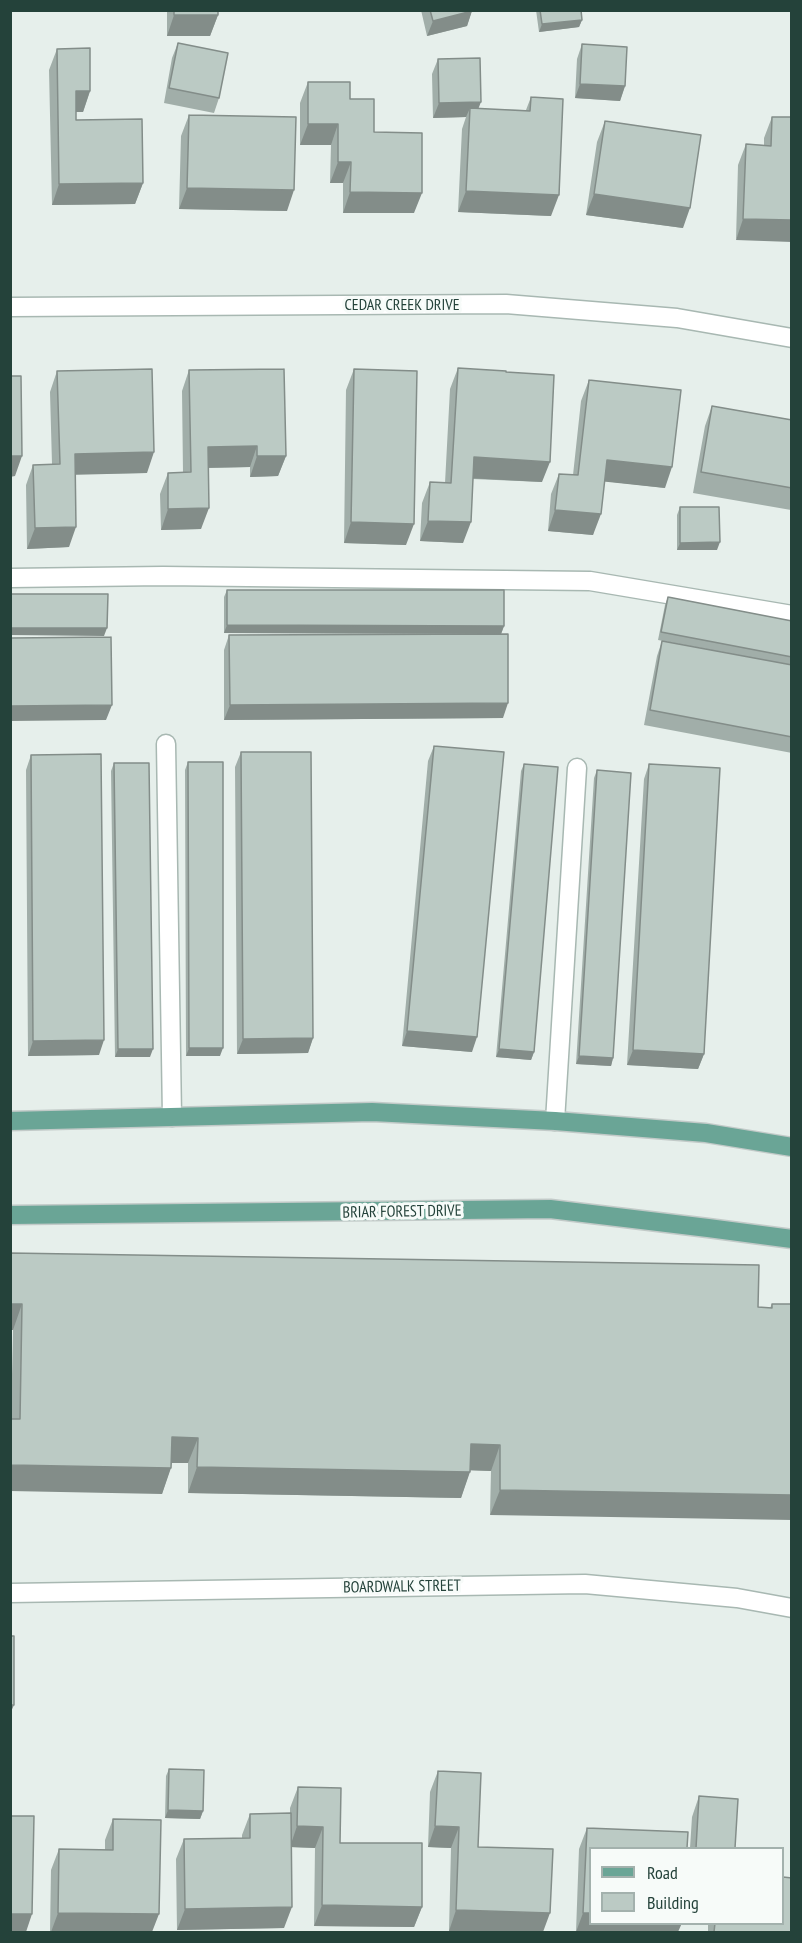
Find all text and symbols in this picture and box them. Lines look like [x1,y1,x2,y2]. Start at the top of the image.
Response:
street label: CEDAR CREEK DRIVE [345,295,459,315]
street label: BRIAR FOREST DRIVE [342,1201,462,1223]
street label: BOARDWALK STREET [343,1576,461,1598]
legend [589,1847,784,1925]
text: Road [647,1861,678,1884]
text: Building [647,1891,699,1914]

